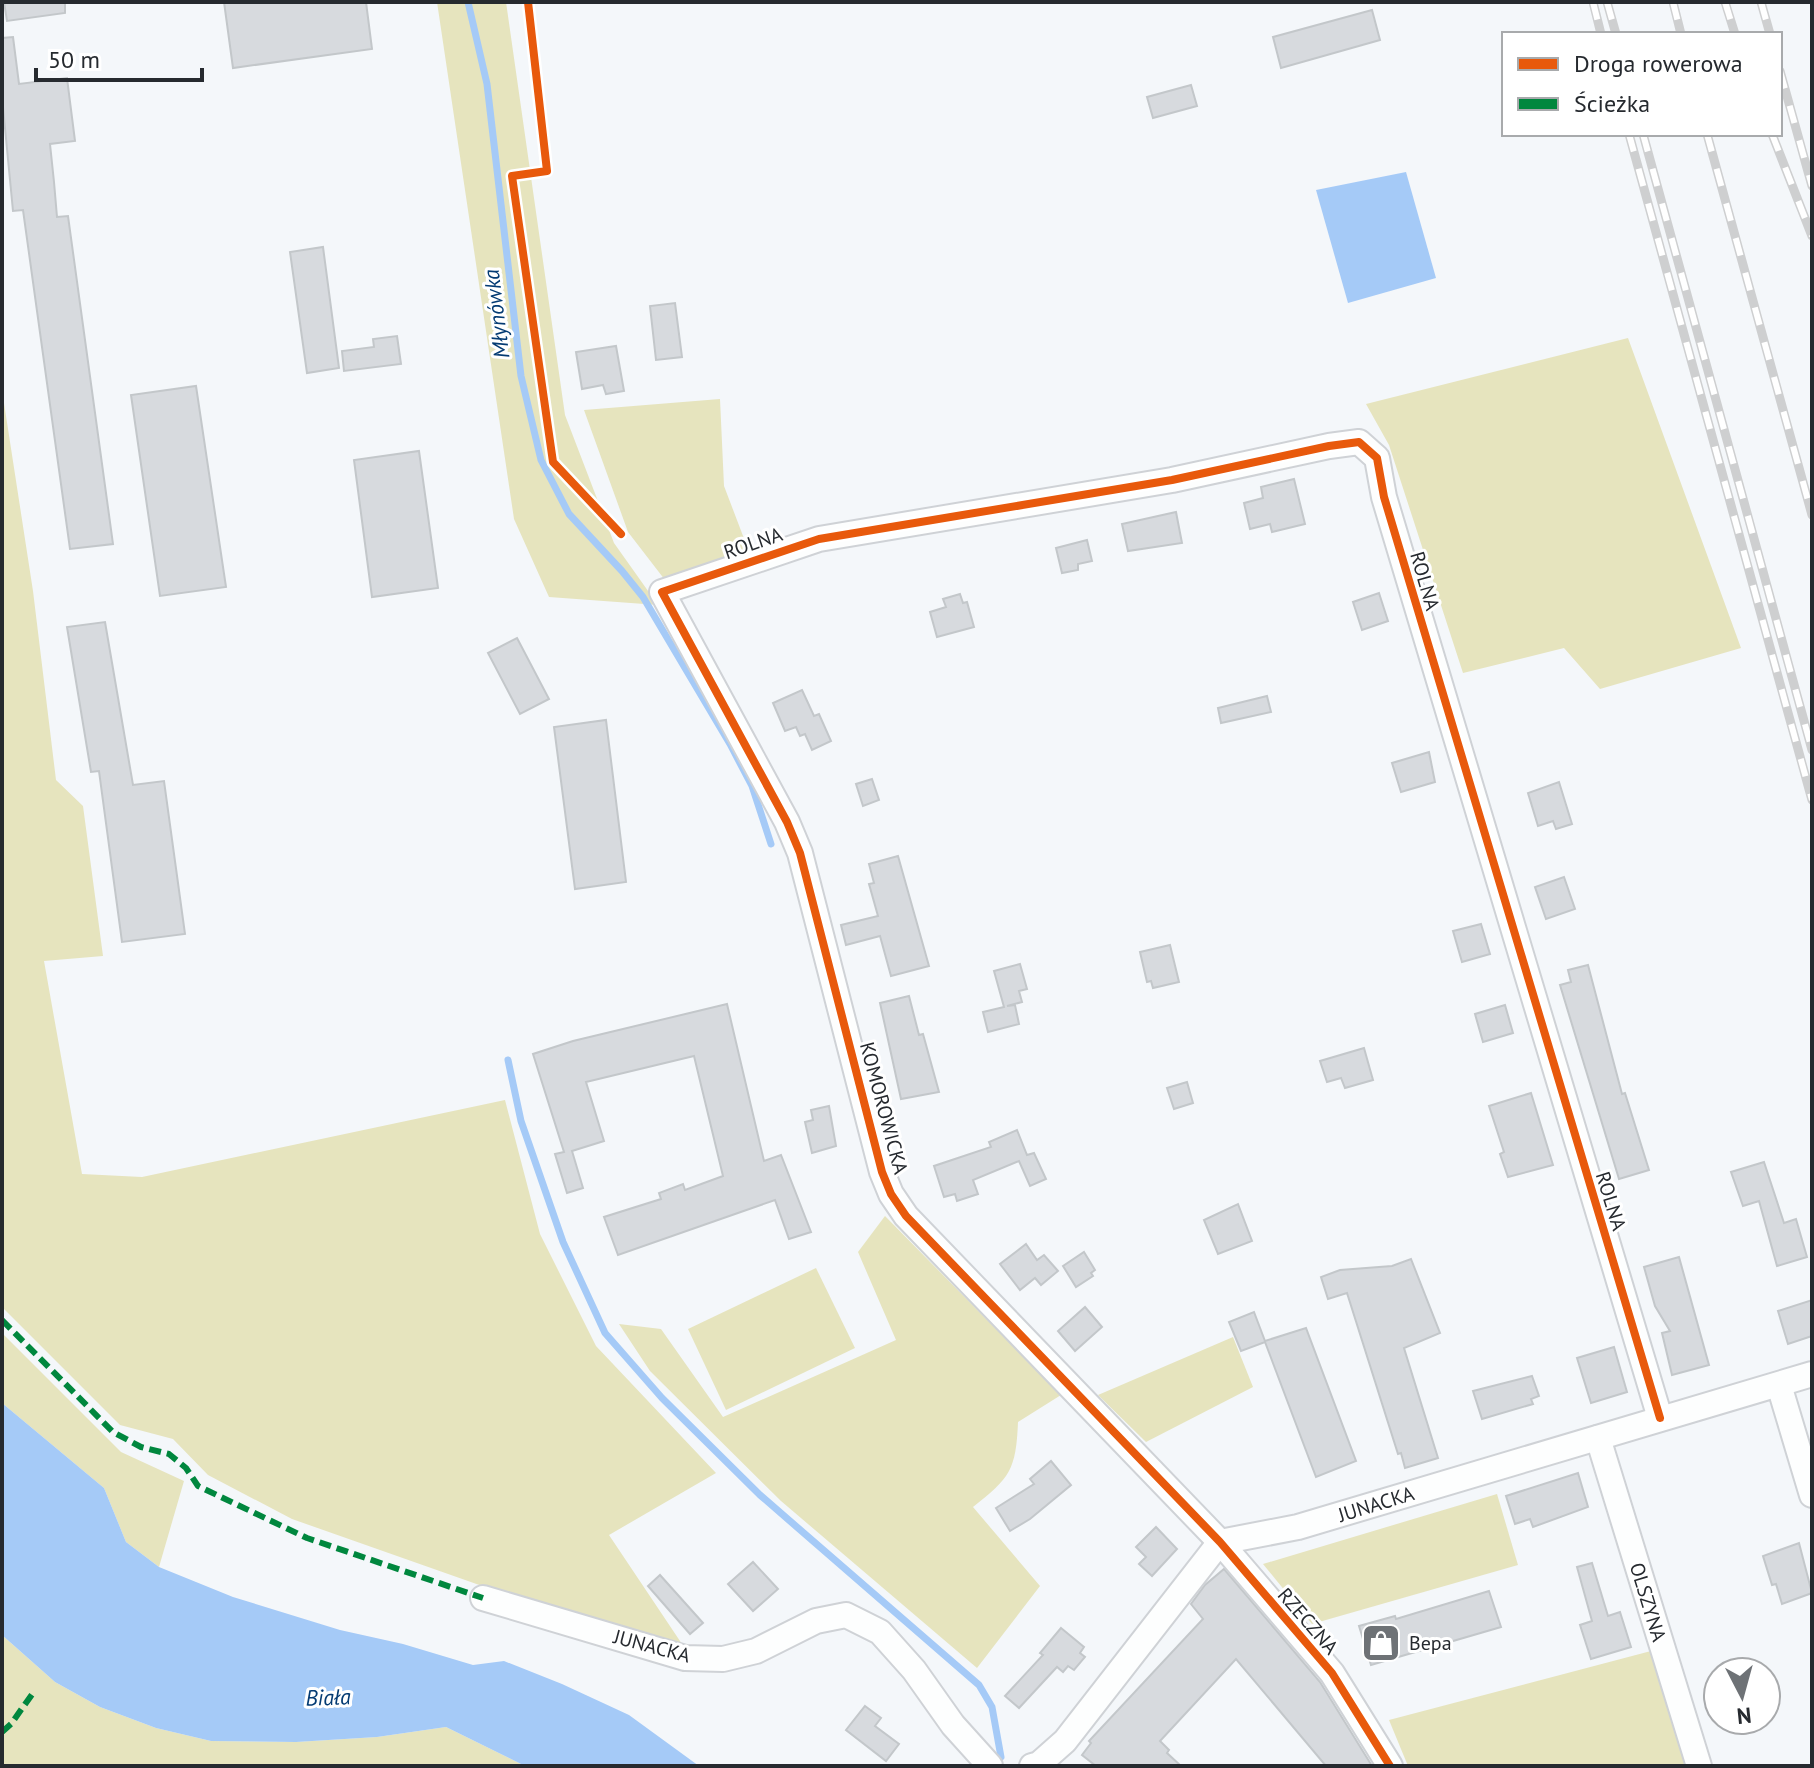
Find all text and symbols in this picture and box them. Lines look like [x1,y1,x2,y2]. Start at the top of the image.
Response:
scale bar [36,32,202,82]
legend [1502,32,1782,136]
text: 50 m [48,44,100,75]
text: Droga rowerowa [1574,48,1743,79]
text: Ścieżka [1574,88,1650,119]
water label: Młynówka [477,268,515,360]
street label: ROLNA [720,521,786,565]
street label: ROLNA [1404,548,1446,614]
street label: KOMOROWICKA [854,1039,914,1177]
street label: ROLNA [1590,1168,1632,1234]
street label: JUNACKA [1334,1480,1417,1528]
street label: OLSZYNA [1624,1559,1672,1645]
street label: RZECZNA [1272,1582,1344,1660]
shop icon: Bepa [1360,1622,1402,1664]
street label: JUNACKA [610,1623,693,1669]
place label: Bepa [1409,1630,1452,1656]
north arrow [1702,1656,1782,1736]
water label: Biała [305,1682,351,1712]
text: N [1735,1701,1753,1731]

